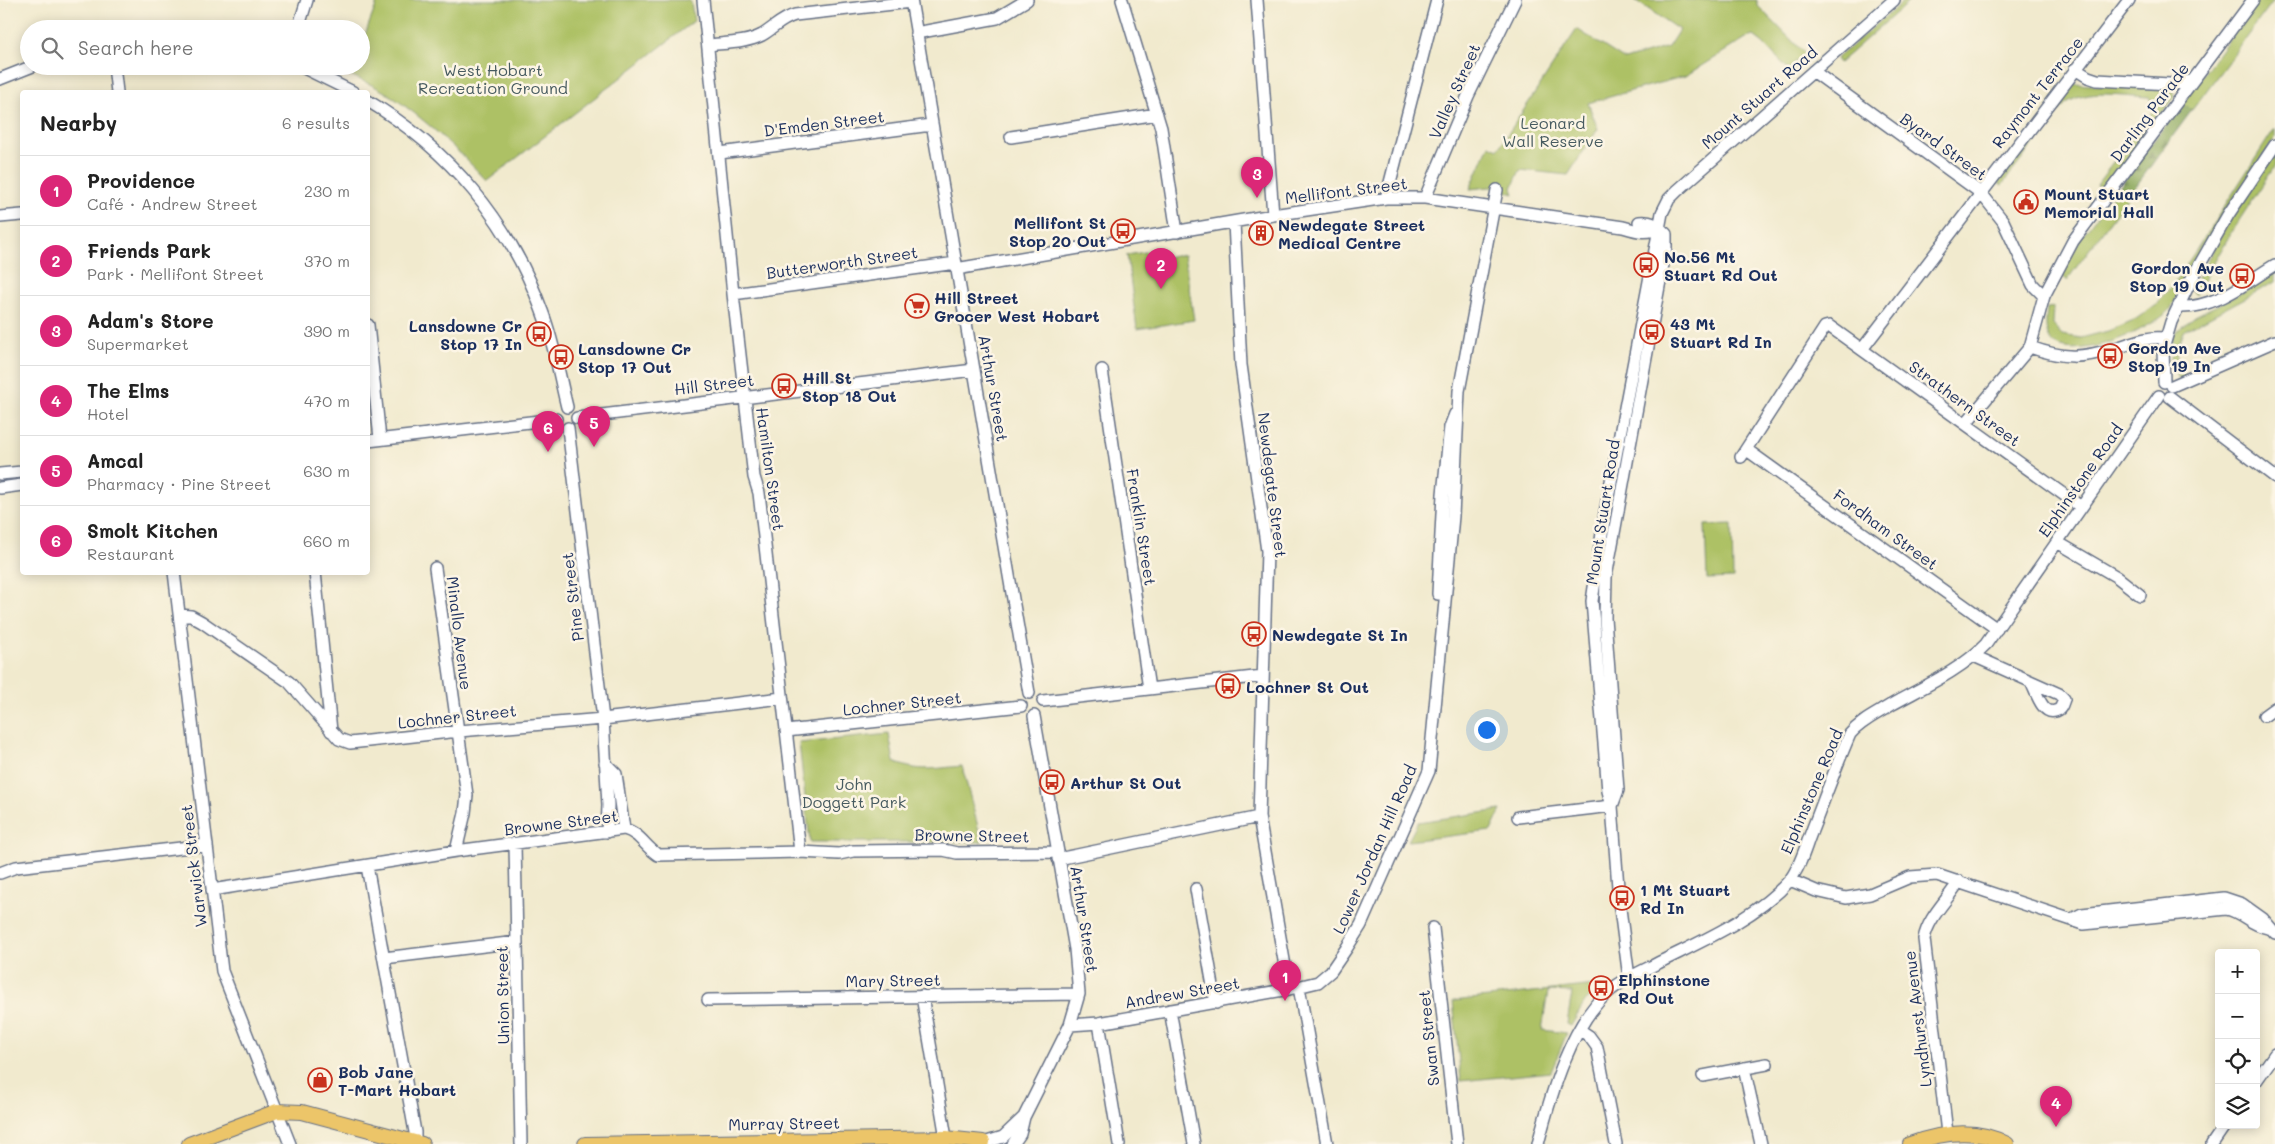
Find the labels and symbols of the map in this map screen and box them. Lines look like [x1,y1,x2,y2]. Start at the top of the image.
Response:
street label: Raymont Terrace [1987,32,2087,152]
street label: Valley Street [1424,40,1484,142]
street label: Mount Stuart Road [1697,41,1821,153]
street label: Darling Parade [2105,58,2193,166]
park label: West Hobart Recreation Ground [418,59,568,98]
street label: D'Emden Street [762,105,886,141]
street label: Byard Street [1896,107,1992,185]
park label: Leonard Wall Reserve [1502,112,1604,151]
pin: 3 [1241,157,1273,198]
street label: Mellifont Street [1284,172,1408,208]
place label: Mount Stuart Memorial Hall [2044,183,2154,222]
public building icon: Mount Stuart Memorial Hall [2013,189,2039,215]
place label: Mellifont St Stop 20 Out [1009,212,1106,251]
place label: Newdegate Street Medical Centre [1278,214,1425,253]
bus stop icon: Mellifont St Stop 20 Out [1110,218,1136,244]
building icon: Newdegate Street Medical Centre [1248,220,1274,246]
street label: Butterworth Street [765,241,919,283]
place label: No.56 Mt Stuart Rd Out [1664,246,1778,285]
pin: 2 [1145,248,1177,289]
bus stop icon: No.56 Mt Stuart Rd Out [1633,252,1659,278]
place label: Gordon Ave Stop 19 Out [2130,257,2224,296]
bus stop icon: Gordon Ave Stop 19 Out [2229,263,2255,289]
place label: Hill Street Grocer West Hobart [934,287,1100,326]
supermarket icon: Hill Street Grocer West Hobart [904,293,930,319]
place label: 43 Mt Stuart Rd In [1670,313,1772,352]
place label: Lansdowne Cr Stop 17 In [409,315,522,354]
bus stop icon: 43 Mt Stuart Rd In [1639,319,1665,345]
bus stop icon: Lansdowne Cr Stop 17 In [526,321,552,347]
street label: Arthur Street [974,333,1014,443]
place label: Gordon Ave Stop 19 In [2128,337,2221,376]
place label: Lansdowne Cr Stop 17 Out [578,338,691,377]
bus stop icon: Gordon Ave Stop 19 In [2097,343,2123,369]
bus stop icon: Lansdowne Cr Stop 17 Out [548,344,574,370]
street label: Strathern Street [1905,355,2025,451]
place label: Hill St Stop 18 Out [802,367,897,406]
street label: Hill Street [673,369,755,399]
bus stop icon: Hill St Stop 18 Out [771,373,797,399]
pin: 5 [578,406,610,447]
street label: Hamilton Street [752,406,790,532]
pin: 6 [532,411,564,452]
street label: Newdegate Street [1254,411,1292,559]
street label: Elphinstone Road [2033,419,2127,541]
street label: Mount Stuart Road [1580,438,1624,586]
street label: Franklin Street [1122,467,1162,587]
street label: Fordham Street [1830,484,1942,574]
street label: Pine Street [556,551,588,643]
street label: Minallo Avenue [443,575,477,691]
bus stop icon: Newdegate St In [1241,621,1267,647]
place label: Newdegate St In [1272,624,1408,645]
bus stop icon: Lochner St Out [1215,673,1241,699]
place label: Lochner St Out [1246,676,1369,697]
street label: Lochner Street [842,686,962,720]
street label: Lochner Street [397,699,517,733]
your location [1474,717,1500,743]
street label: Elphinstone Road [1775,725,1847,857]
street label: Lower Jordan Hill Road [1327,761,1421,937]
bus stop icon: Arthur St Out [1039,769,1065,795]
place label: Arthur St Out [1070,772,1181,793]
park label: John Doggett Park [802,773,906,812]
street label: Warwick Street [175,804,211,928]
street label: Browne Street [503,805,619,839]
street label: Browne Street [914,824,1030,846]
street label: Arthur Street [1066,864,1104,974]
place label: 1 Mt Stuart Rd In [1640,879,1730,918]
bus stop icon: 1 Mt Stuart Rd In [1609,885,1635,911]
street label: Union Street [491,945,513,1045]
street label: Lyndhurst Avenue [1898,950,1936,1088]
pin: 1 [1269,960,1301,1001]
street label: Mary Street [845,969,941,991]
place label: Elphinstone Rd Out [1618,969,1710,1008]
street label: Andrew Street [1123,972,1241,1012]
bus stop icon: Elphinstone Rd Out [1588,975,1614,1001]
street label: Swan Street [1413,989,1443,1087]
place label: Bob Jane T-Mart Hobart [338,1061,456,1100]
shop icon: Bob Jane T-Mart Hobart [307,1067,333,1093]
pin: 4 [2040,1086,2072,1127]
street label: Murray Street [728,1112,840,1134]

